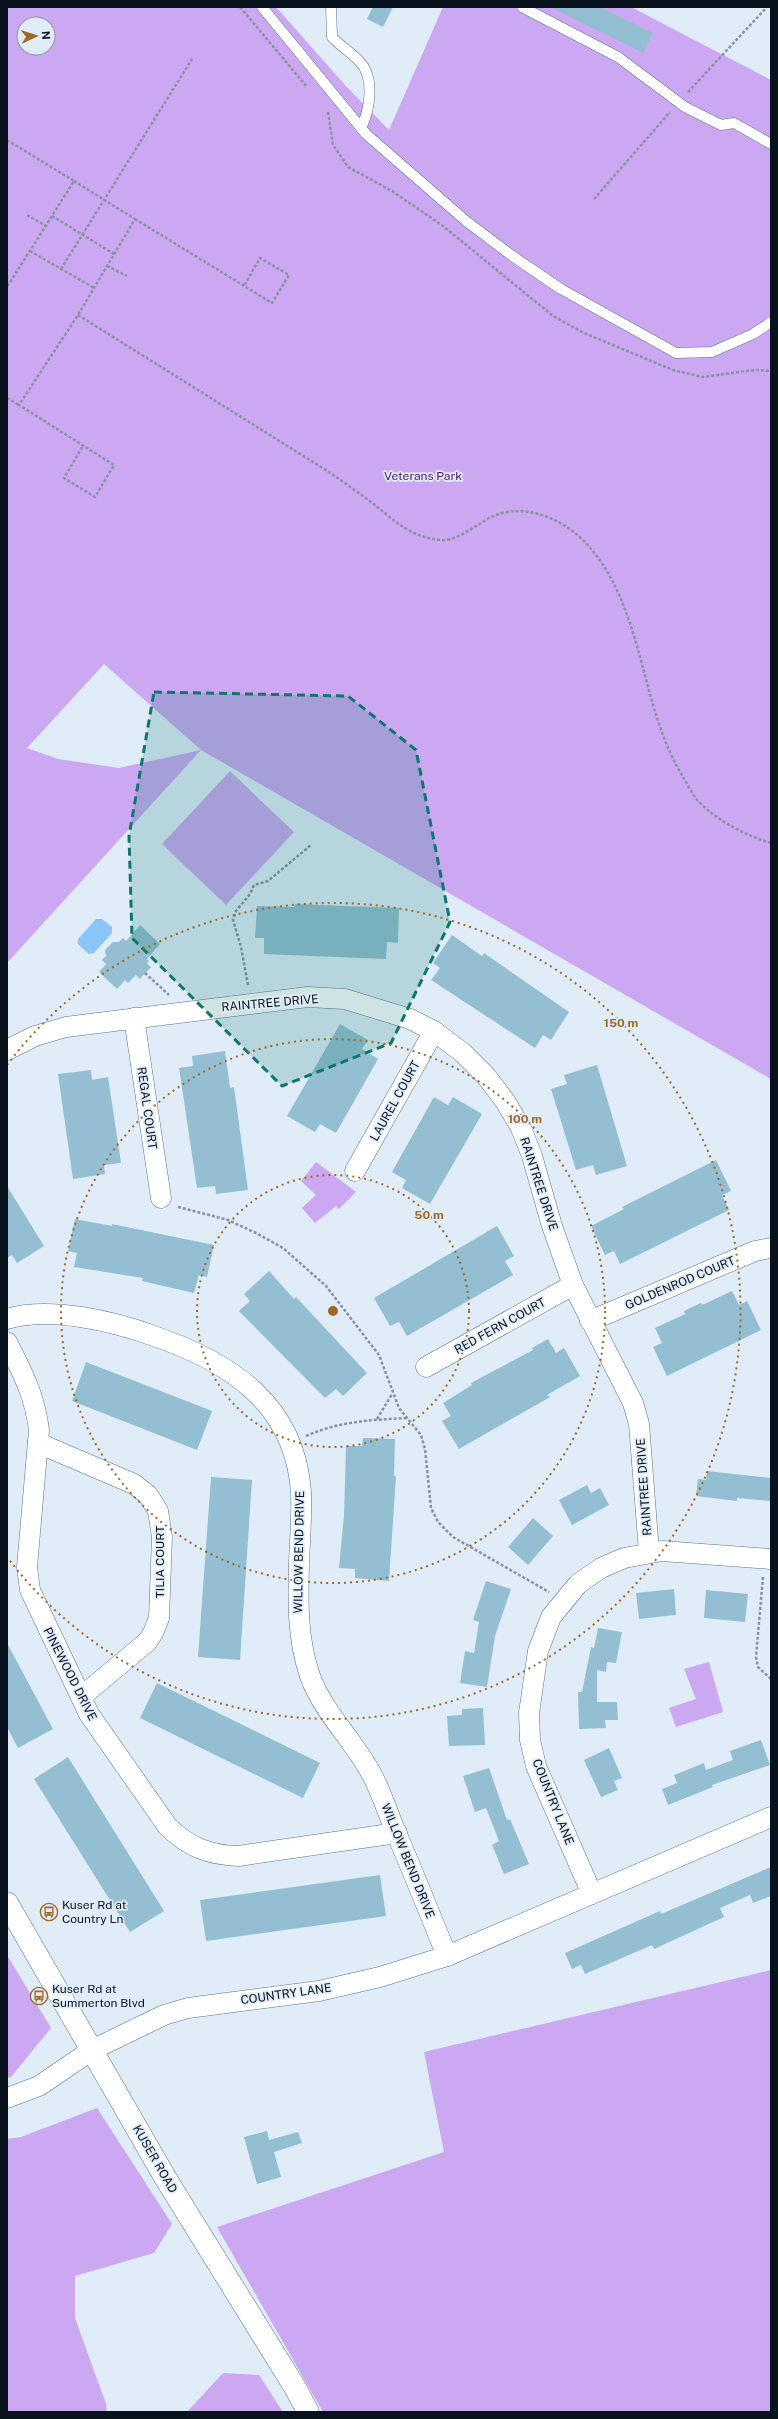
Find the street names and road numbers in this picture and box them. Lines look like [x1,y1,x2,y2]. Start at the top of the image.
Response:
street label: RAINTREE DRIVE [221,992,319,1014]
street label: LAUREL COURT [367,1058,423,1144]
street label: REGAL COURT [134,1066,160,1150]
street label: RAINTREE DRIVE [517,1135,561,1233]
street label: GOLDENROD COURT [623,1254,737,1312]
street label: RED FERN COURT [452,1295,548,1357]
street label: RAINTREE DRIVE [634,1438,654,1536]
street label: WILLOW BEND DRIVE [291,1491,307,1613]
street label: TILIA COURT [153,1526,167,1598]
street label: PINEWOOD DRIVE [40,1625,100,1723]
street label: COUNTRY LANE [529,1757,577,1847]
street label: WILLOW BEND DRIVE [379,1801,437,1921]
street label: COUNTRY LANE [240,1981,332,2007]
street label: KUSER ROAD [130,2123,180,2195]

